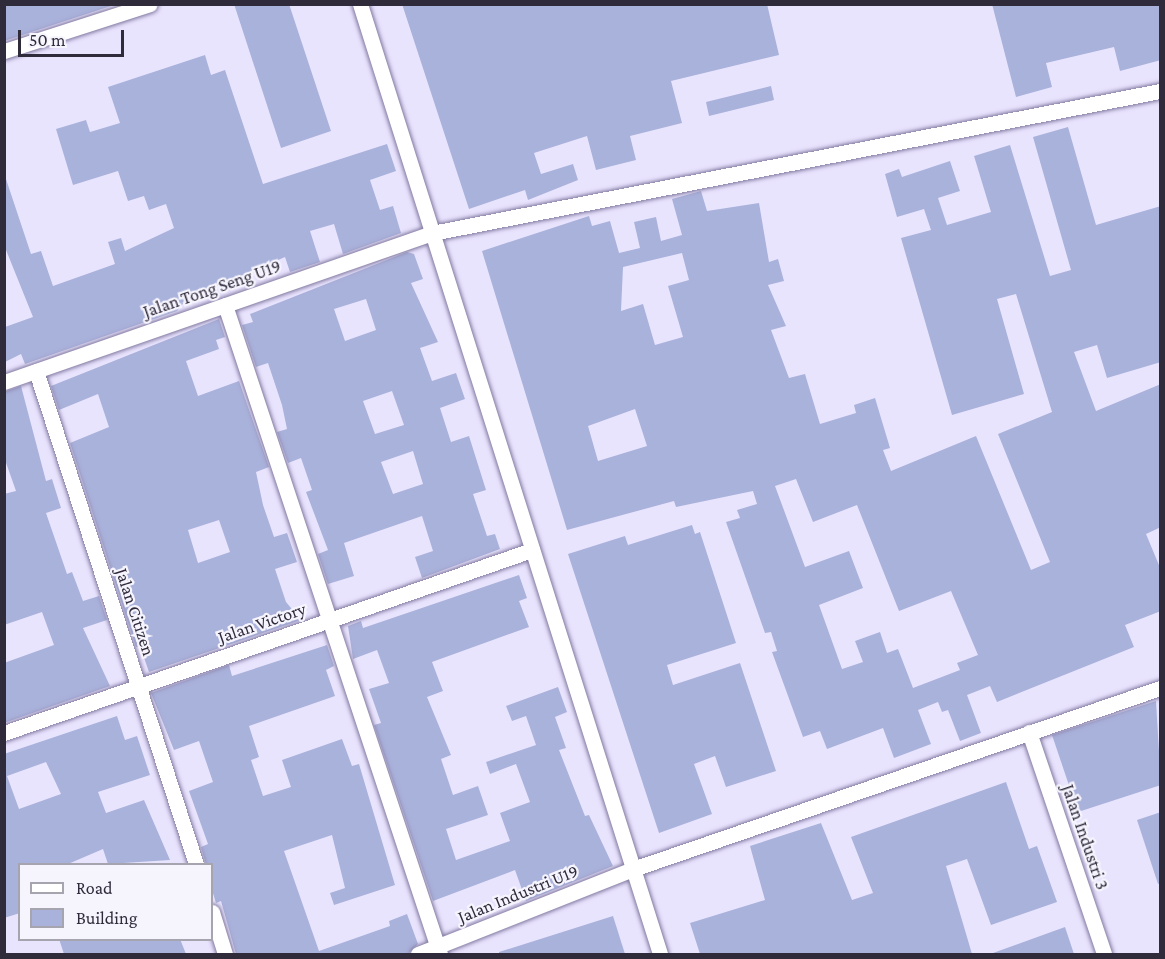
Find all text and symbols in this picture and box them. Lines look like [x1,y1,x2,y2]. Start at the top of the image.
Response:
scale bar [21,18,128,56]
text: 50 m [29,30,66,50]
street label: Jalan Tong Seng U19 [140,255,284,323]
street label: Jalan Citizen [111,565,159,659]
street label: Jalan Victory [215,598,309,648]
street label: Jalan Industri 3 [1057,782,1113,892]
street label: Jalan Industri U19 [455,860,581,928]
legend [18,863,213,941]
text: Road [76,878,113,898]
text: Building [76,908,137,928]

